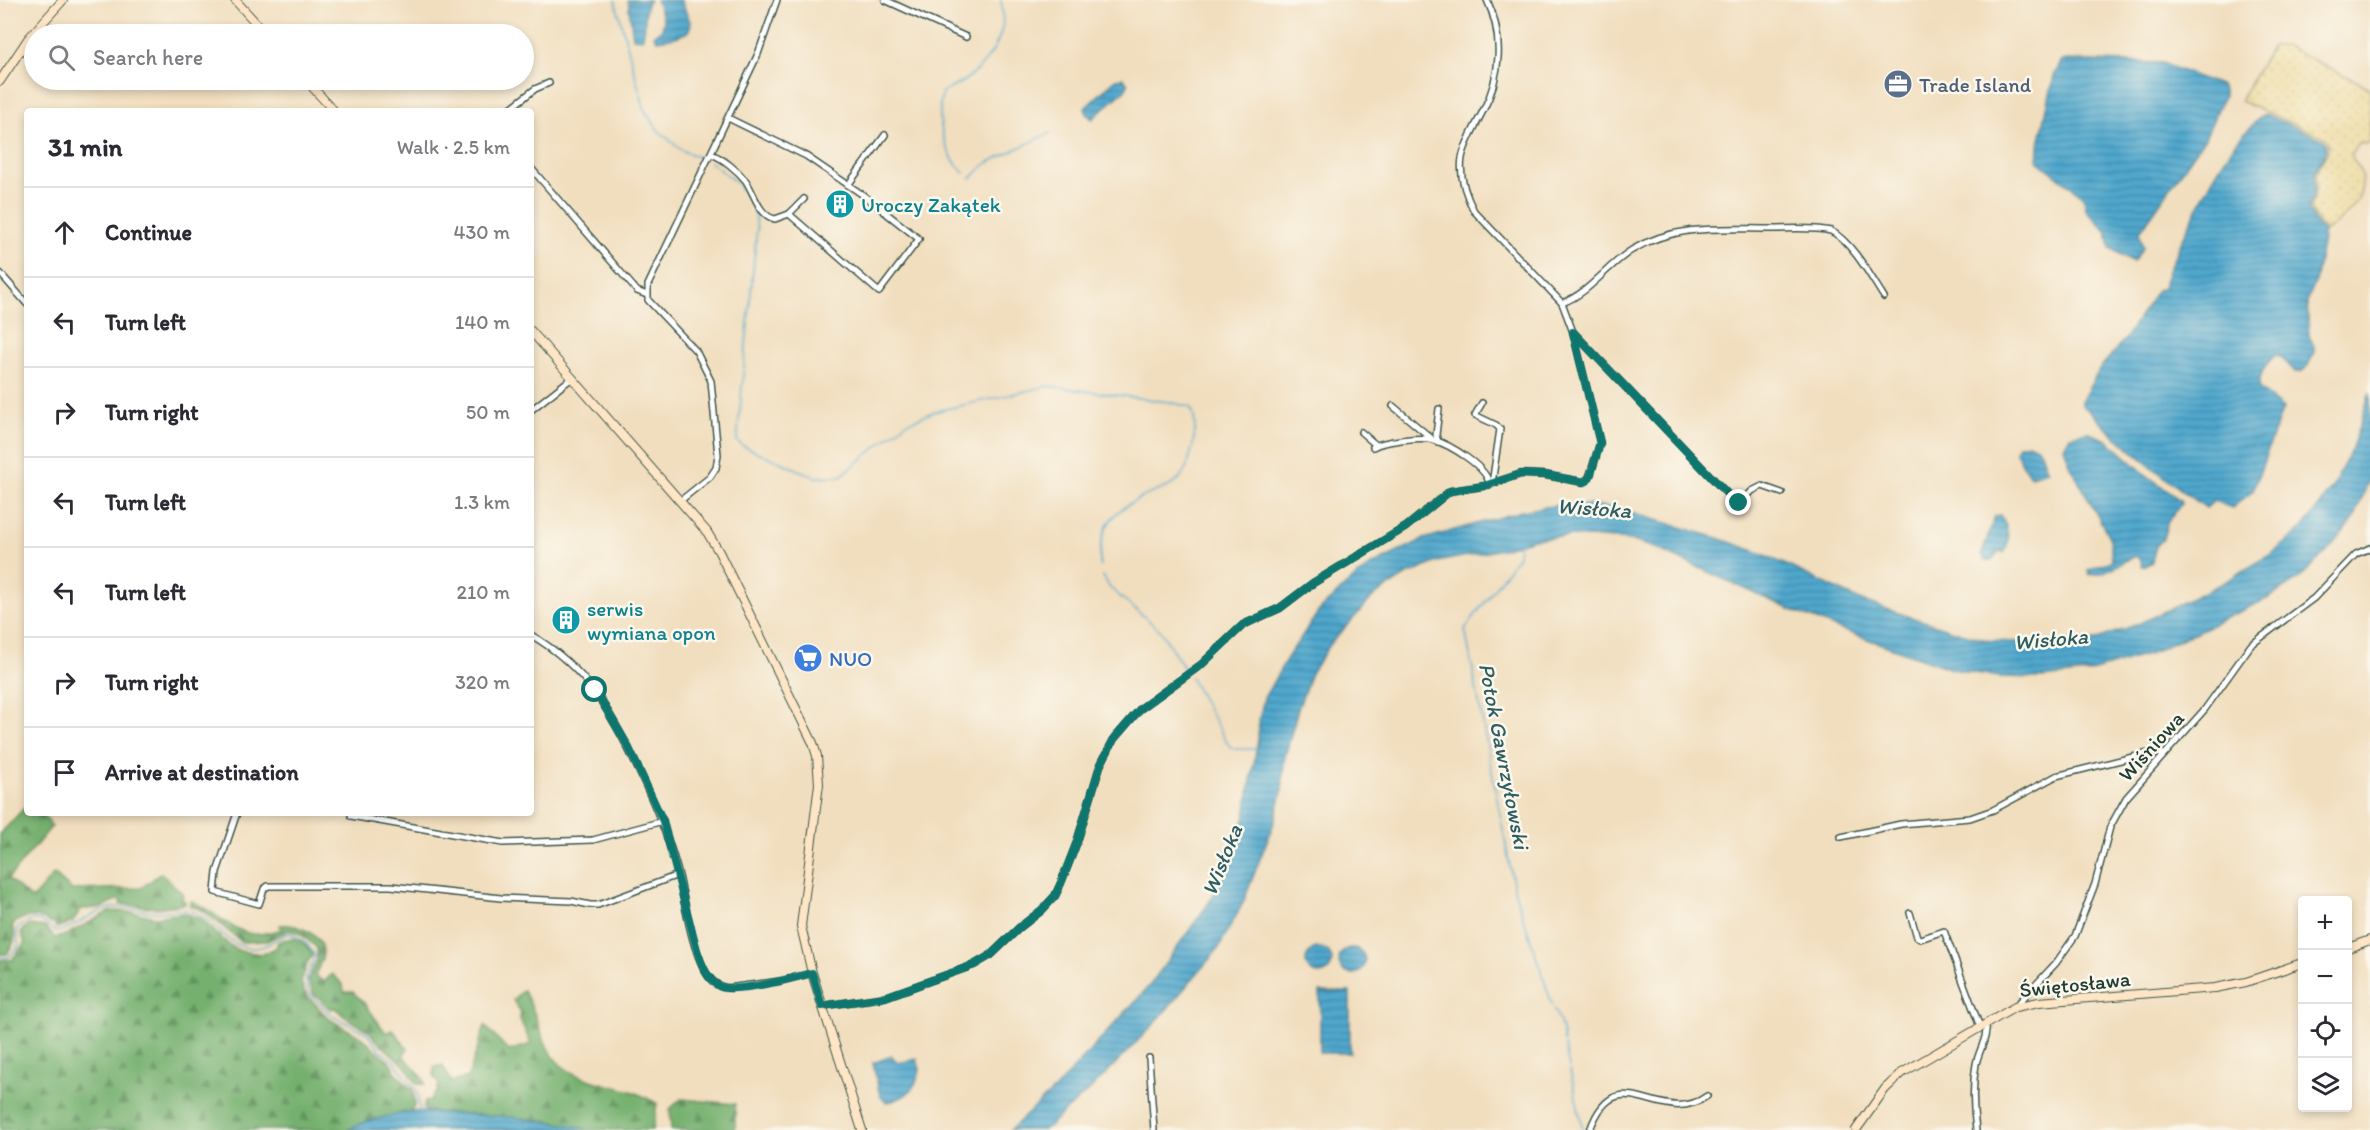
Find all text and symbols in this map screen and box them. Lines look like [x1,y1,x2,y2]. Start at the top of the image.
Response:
search box [24,24,534,90]
icon: search [45,41,78,74]
text: Search here [93,44,203,71]
office icon: Trade Island [1882,68,1914,100]
place label: Trade Island [1919,72,2032,97]
text: 31 min [48,131,122,163]
text: Walk · 2.5 km [397,135,510,159]
building icon: Uroczy Zakątek [824,188,856,220]
place label: Uroczy Zakątek [861,192,1001,217]
icon: ahead [48,216,81,249]
text: Continue [105,219,192,246]
text: 430 m [453,220,510,244]
icon: left [48,306,81,339]
text: Turn left [105,309,186,336]
text: 140 m [455,310,510,334]
icon: right [48,396,81,429]
text: Turn right [105,399,199,426]
text: 50 m [466,400,510,424]
icon: left [48,486,81,519]
text: Turn left [105,489,186,516]
route end [1725,489,1751,515]
text: 1.3 km [454,490,510,514]
water label: Wisłoka [1556,492,1633,524]
icon: left [48,576,81,609]
text: Turn left [105,579,186,606]
text: 210 m [457,580,510,604]
place label: serwis wymiana opon [587,596,716,645]
building icon: serwis wymiana opon [550,604,582,636]
water label: Wisłoka [2013,622,2090,656]
supermarket icon: NUO [792,642,824,674]
place label: NUO [829,646,872,671]
water label: Potok Gawrzyłowski [1473,661,1536,854]
icon: right [48,666,81,699]
text: Turn right [105,669,199,696]
text: 320 m [455,670,510,694]
route start [581,676,607,702]
street label: Wiśniowa [2113,706,2189,786]
icon: arrive [48,756,81,789]
text: Arrive at destination [105,759,299,786]
water label: Wisłoka [1196,820,1249,900]
map controls [2298,896,2352,1112]
button: + [2298,896,2352,950]
button: − [2298,950,2352,1004]
street label: Świętosława [2018,966,2132,1002]
button: locate [2298,1004,2352,1058]
button: layers [2298,1058,2352,1112]

